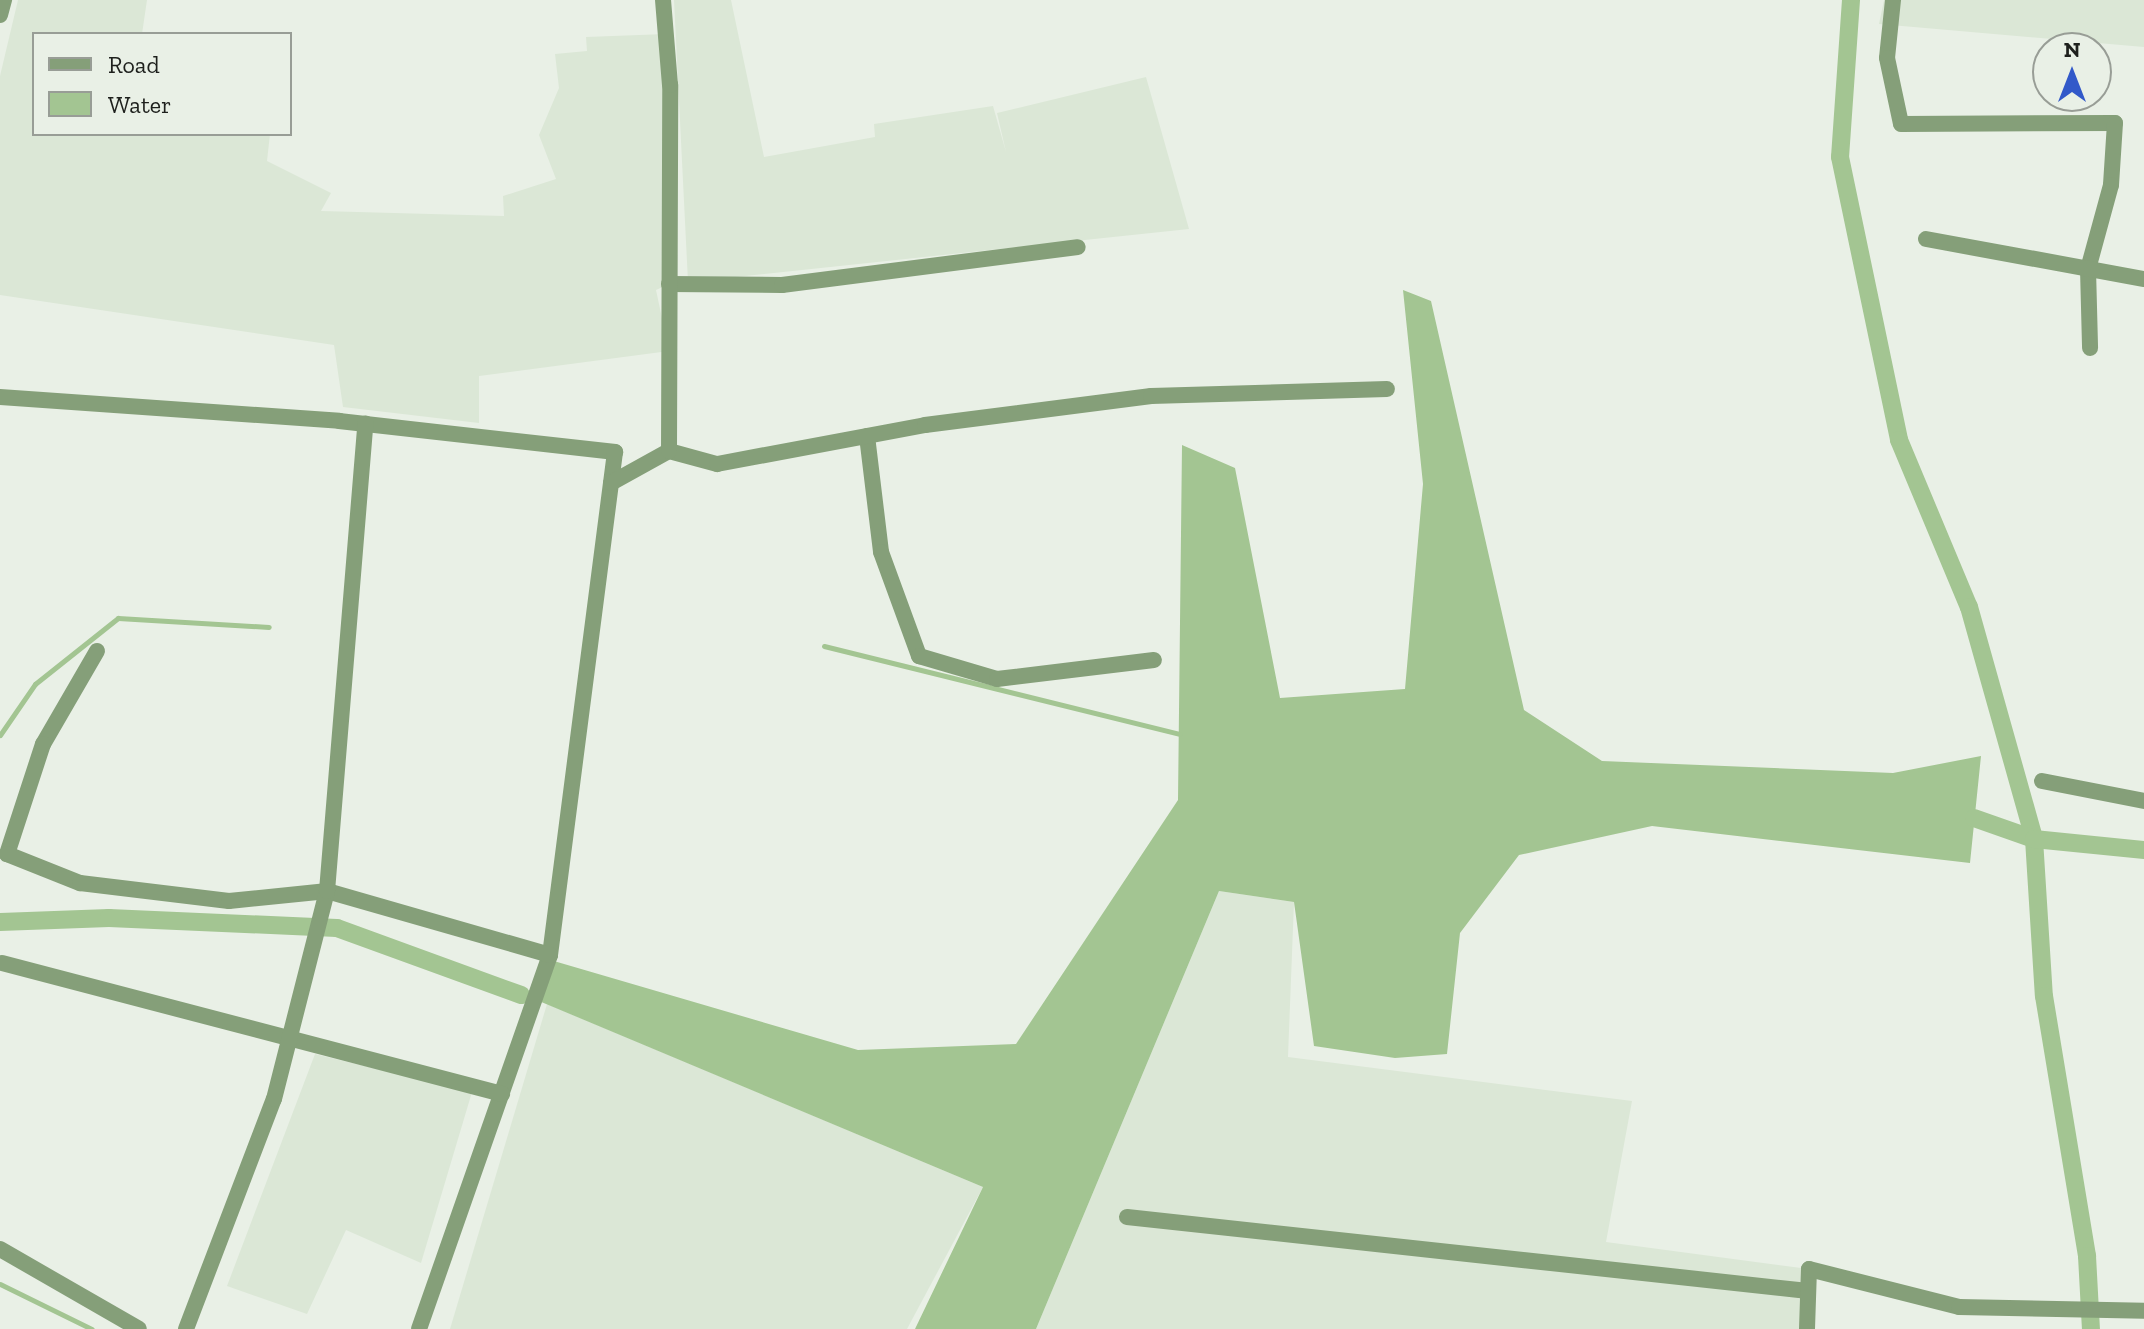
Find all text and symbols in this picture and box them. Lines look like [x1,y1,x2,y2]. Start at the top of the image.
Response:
legend [32,32,292,136]
north arrow [2032,32,2112,112]
text: N [2064,36,2080,63]
text: Road [108,50,160,79]
text: Water [108,90,171,119]

